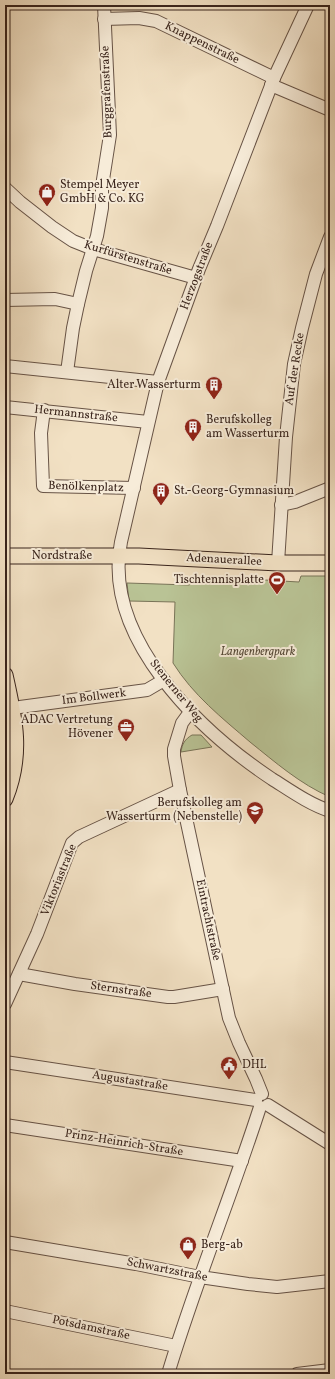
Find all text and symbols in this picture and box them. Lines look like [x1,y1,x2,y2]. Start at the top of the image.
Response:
street label: Knappenstraße [162,18,242,68]
street label: Burggrafenstraße [97,45,117,139]
place label: Stempel Meyer GmbH & Co. KG [60,177,145,207]
shop icon: Stempel Meyer GmbH & Co. KG [37,182,57,207]
street label: Kurfürstenstraße [82,237,174,279]
street label: Herzogstraße [177,239,217,312]
street label: Auf der Recke [281,331,309,406]
building icon: Alter Wasserturm [204,375,224,400]
place label: Alter Wasserturm [107,377,201,393]
street label: Hermannstraße [33,402,119,426]
place label: Berufskolleg am Wasserturm [206,412,290,442]
building icon: Berufskolleg am Wasserturm [183,417,203,442]
street label: Benölkenplatz [48,478,124,496]
building icon: St.-Georg-Gymnasium [151,481,171,506]
place label: St.-Georg-Gymnasium [174,483,295,499]
street label: Nordstraße [32,548,92,564]
street label: Adenauerallee [186,550,263,570]
sports icon: Tischtennisplatte [267,570,287,595]
place label: Tischtennisplatte [174,572,264,588]
park label: Langenbergpark [221,644,296,660]
street label: Stenerner Weg [146,656,206,726]
street label: Im Bollwerk [61,685,127,709]
place label: ADAC Vertretung Hövener [21,712,113,742]
office icon: ADAC Vertretung Hövener [116,717,136,742]
place label: Berufskolleg am Wasserturm (Nebenstelle) [106,795,243,825]
school or university icon: Berufskolleg am Wasserturm (Nebenstelle) [245,800,265,825]
street label: Viktoriastraße [37,841,81,918]
street label: Eintrachtstraße [192,878,225,962]
street label: Sternstraße [89,978,153,1002]
public building icon: DHL [219,1055,239,1080]
place label: DHL [242,1057,267,1073]
street label: Augustastraße [91,1067,169,1095]
street label: Prinz-Heinrich-Straße [64,1126,185,1160]
shop icon: Berg-ab [178,1235,198,1260]
place label: Berg-ab [201,1237,243,1253]
street label: Schwartzstraße [125,1254,209,1286]
street label: Potsdamstraße [51,1312,132,1344]

